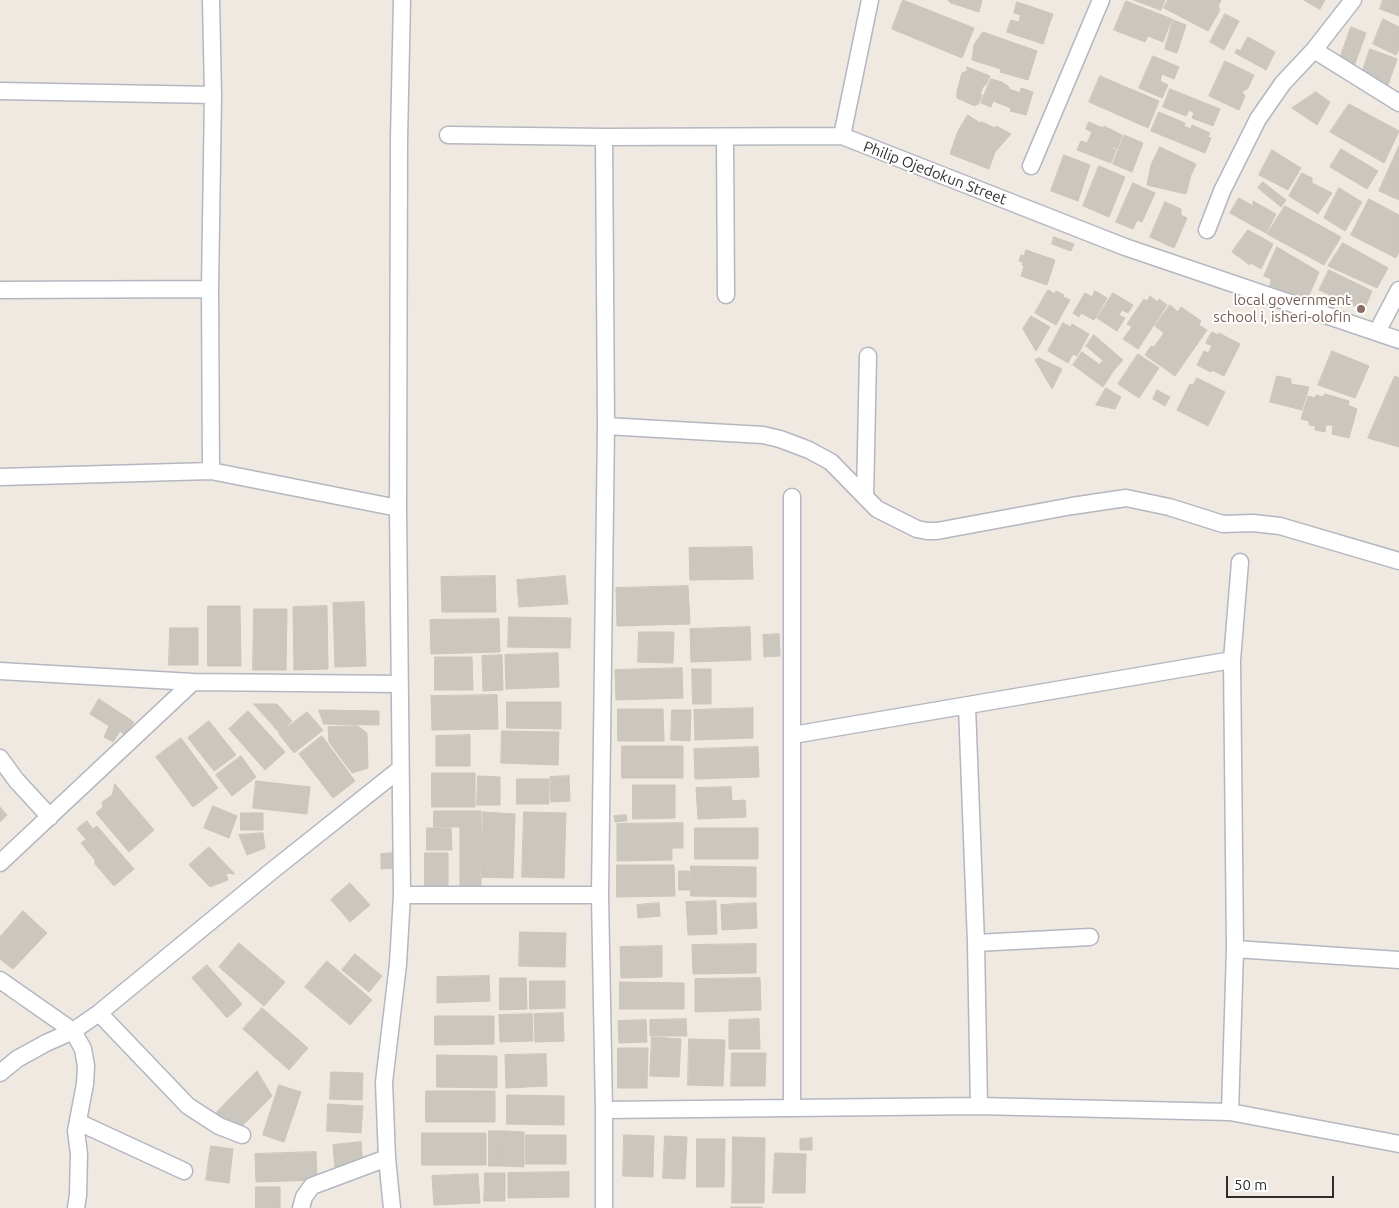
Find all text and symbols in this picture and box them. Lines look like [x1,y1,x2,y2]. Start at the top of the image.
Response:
street label: Philip Ojedokun Street [861,137,1009,209]
place label: local government school i, isheri-olofin [1213,291,1351,326]
marker: local government school i, isheri-olofin [1355,303,1367,315]
scale bar [1229,1166,1336,1198]
text: 50 m [1234,1176,1267,1193]

